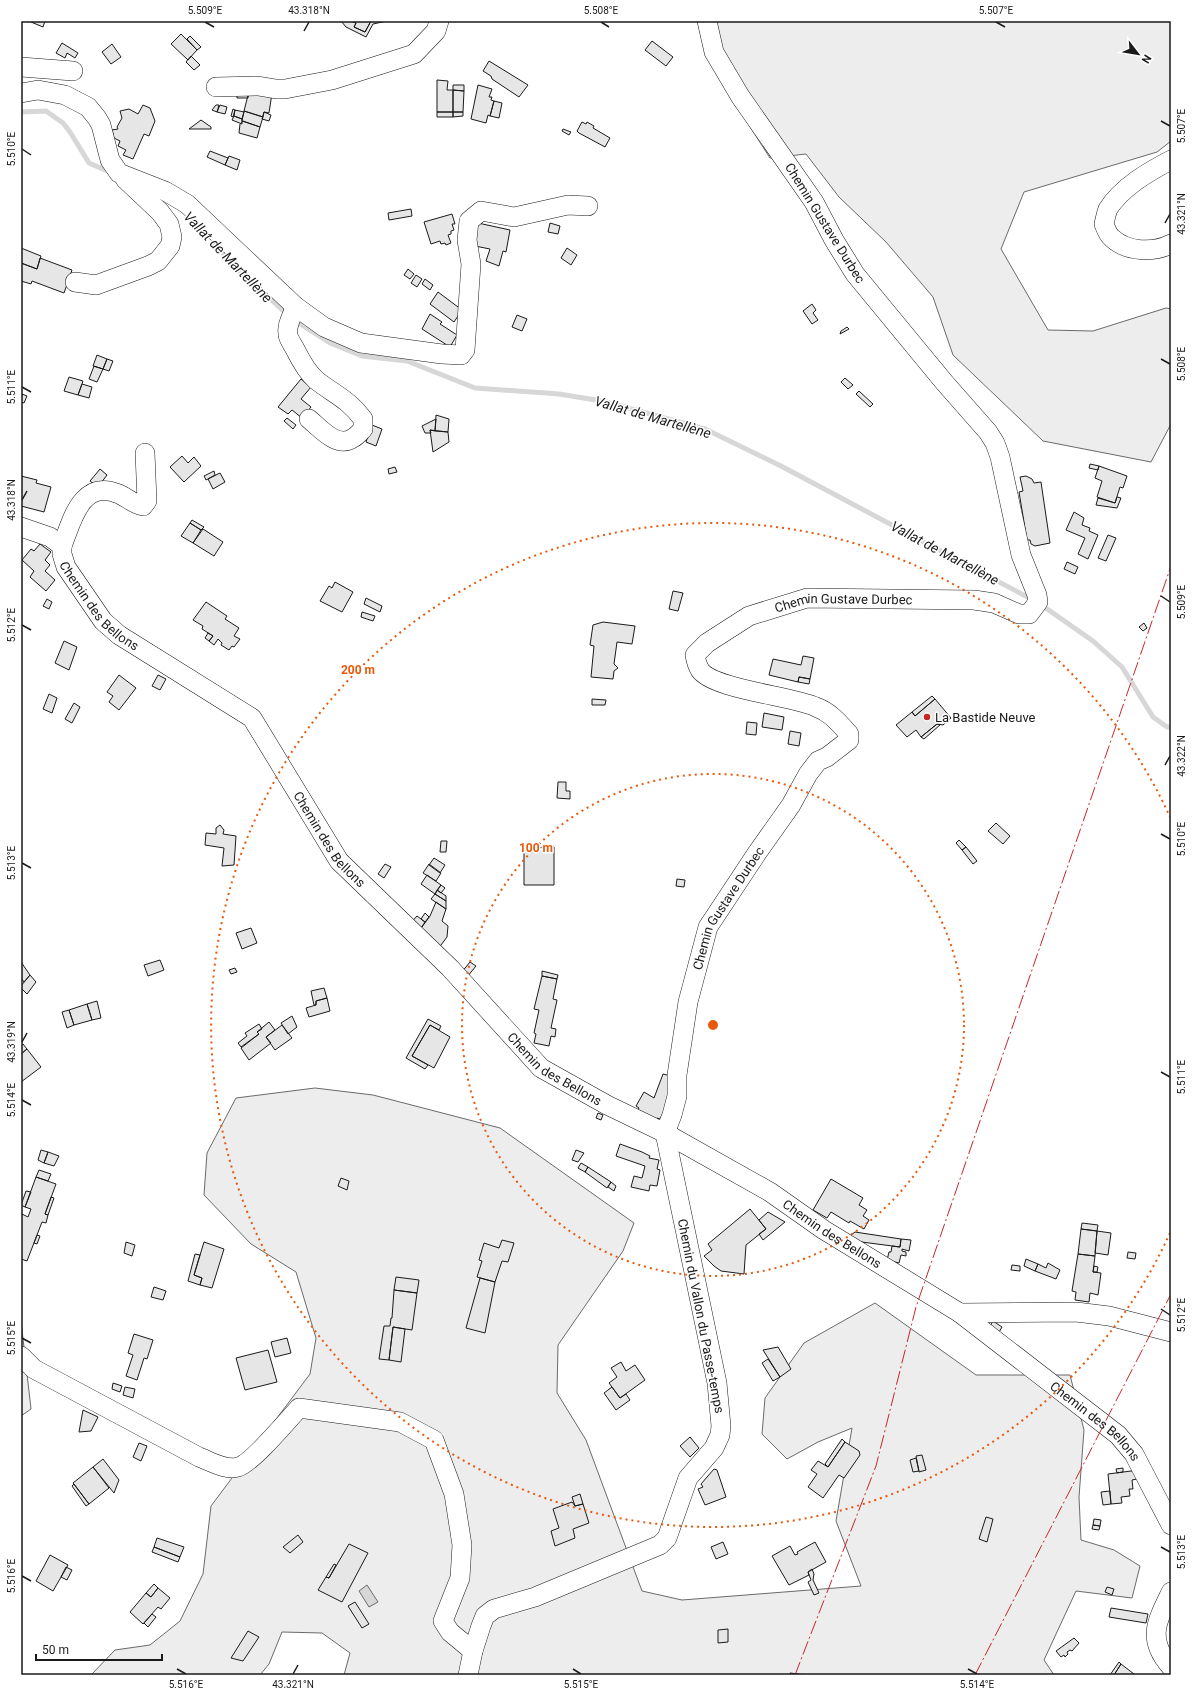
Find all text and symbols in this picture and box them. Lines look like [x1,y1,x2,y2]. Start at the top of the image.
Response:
text: 5.509°E [188,5,223,16]
text: 43.318°N [288,5,330,16]
text: 5.508°E [584,5,619,16]
text: 5.507°E [979,5,1014,16]
north arrow [1118,34,1158,74]
text: N [1138,52,1154,66]
text: 5.507°E [1176,108,1187,143]
text: 5.510°E [6,131,17,166]
street label: Chemin Gustave Durbec [782,160,868,286]
text: 43.321°N [1176,193,1187,235]
water label: Vallat de Martellène [180,208,276,306]
text: 5.508°E [1176,346,1187,381]
text: 5.511°E [6,369,17,404]
water label: Vallat de Martellène [593,393,713,441]
text: 43.318°N [6,479,17,521]
water label: Vallat de Martellène [888,518,1002,588]
street label: Chemin des Bellons [57,560,142,653]
text: 5.509°E [1176,584,1187,619]
street label: Chemin Gustave Durbec [773,591,913,615]
text: 5.512°E [6,607,17,642]
text: 200 m [341,663,375,677]
place label: La Bastide Neuve [935,710,1036,725]
marker: La Bastide Neuve [922,712,932,722]
text: 43.322°N [1176,735,1187,777]
street label: Chemin des Bellons [291,788,369,890]
text: 5.510°E [1176,821,1187,856]
text: 100 m [519,841,553,855]
street label: Chemin Gustave Durbec [689,843,767,971]
text: 5.513°E [6,845,17,880]
centre of rings [706,1018,720,1032]
text: 43.319°N [6,1021,17,1063]
street label: Chemin des Bellons [505,1029,605,1108]
text: 5.511°E [1176,1059,1187,1094]
text: 5.514°E [6,1082,17,1117]
street label: Chemin des Bellons [780,1196,885,1271]
street label: Chemin du Vallon du Passe-temps [675,1217,727,1415]
text: 5.512°E [1176,1297,1187,1332]
text: 5.515°E [6,1320,17,1355]
street label: Chemin des Bellons [1048,1378,1144,1463]
text: 5.513°E [1176,1534,1187,1569]
text: 5.516°E [6,1558,17,1593]
scale bar [36,1636,162,1662]
text: 50 m [42,1643,69,1657]
text: 5.516°E [169,1679,204,1690]
text: 43.321°N [272,1679,314,1690]
text: 5.515°E [564,1679,599,1690]
text: 5.514°E [960,1679,995,1690]

